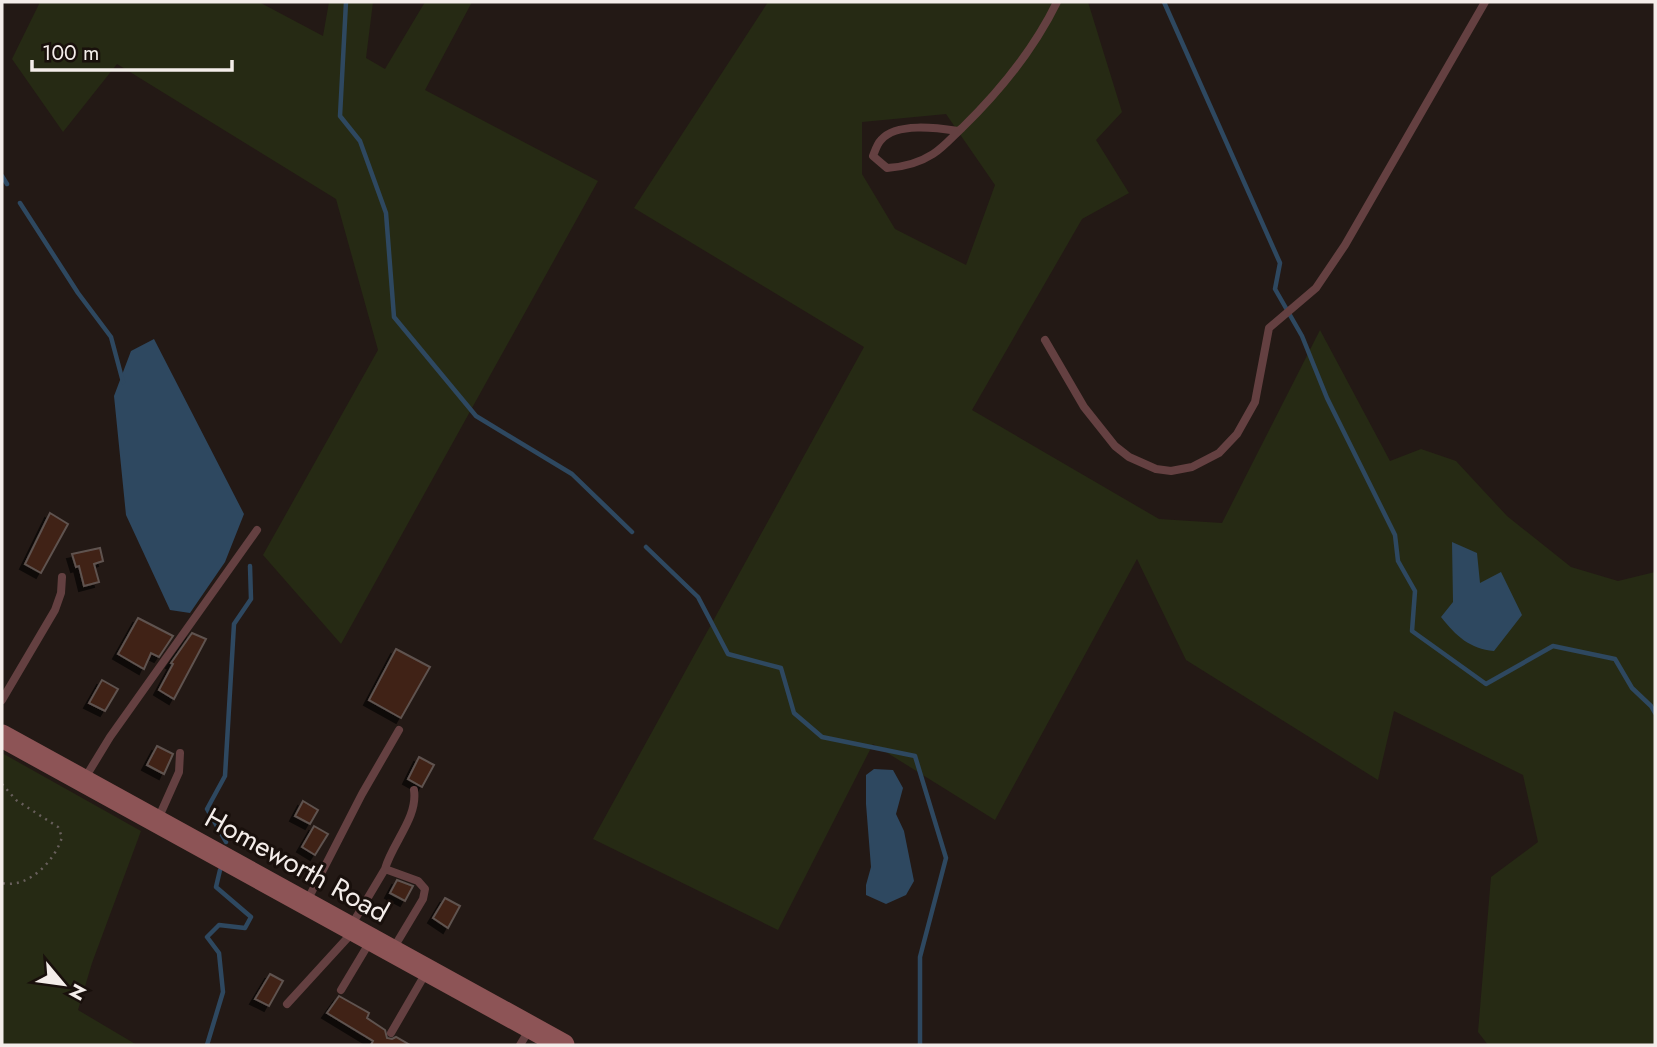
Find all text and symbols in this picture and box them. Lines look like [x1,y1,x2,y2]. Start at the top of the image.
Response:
scale bar [32,28,231,72]
text: 100 m [42,38,99,68]
street label: Homeworth Road [197,797,397,933]
north arrow [28,949,98,1019]
text: N [62,979,93,1005]

